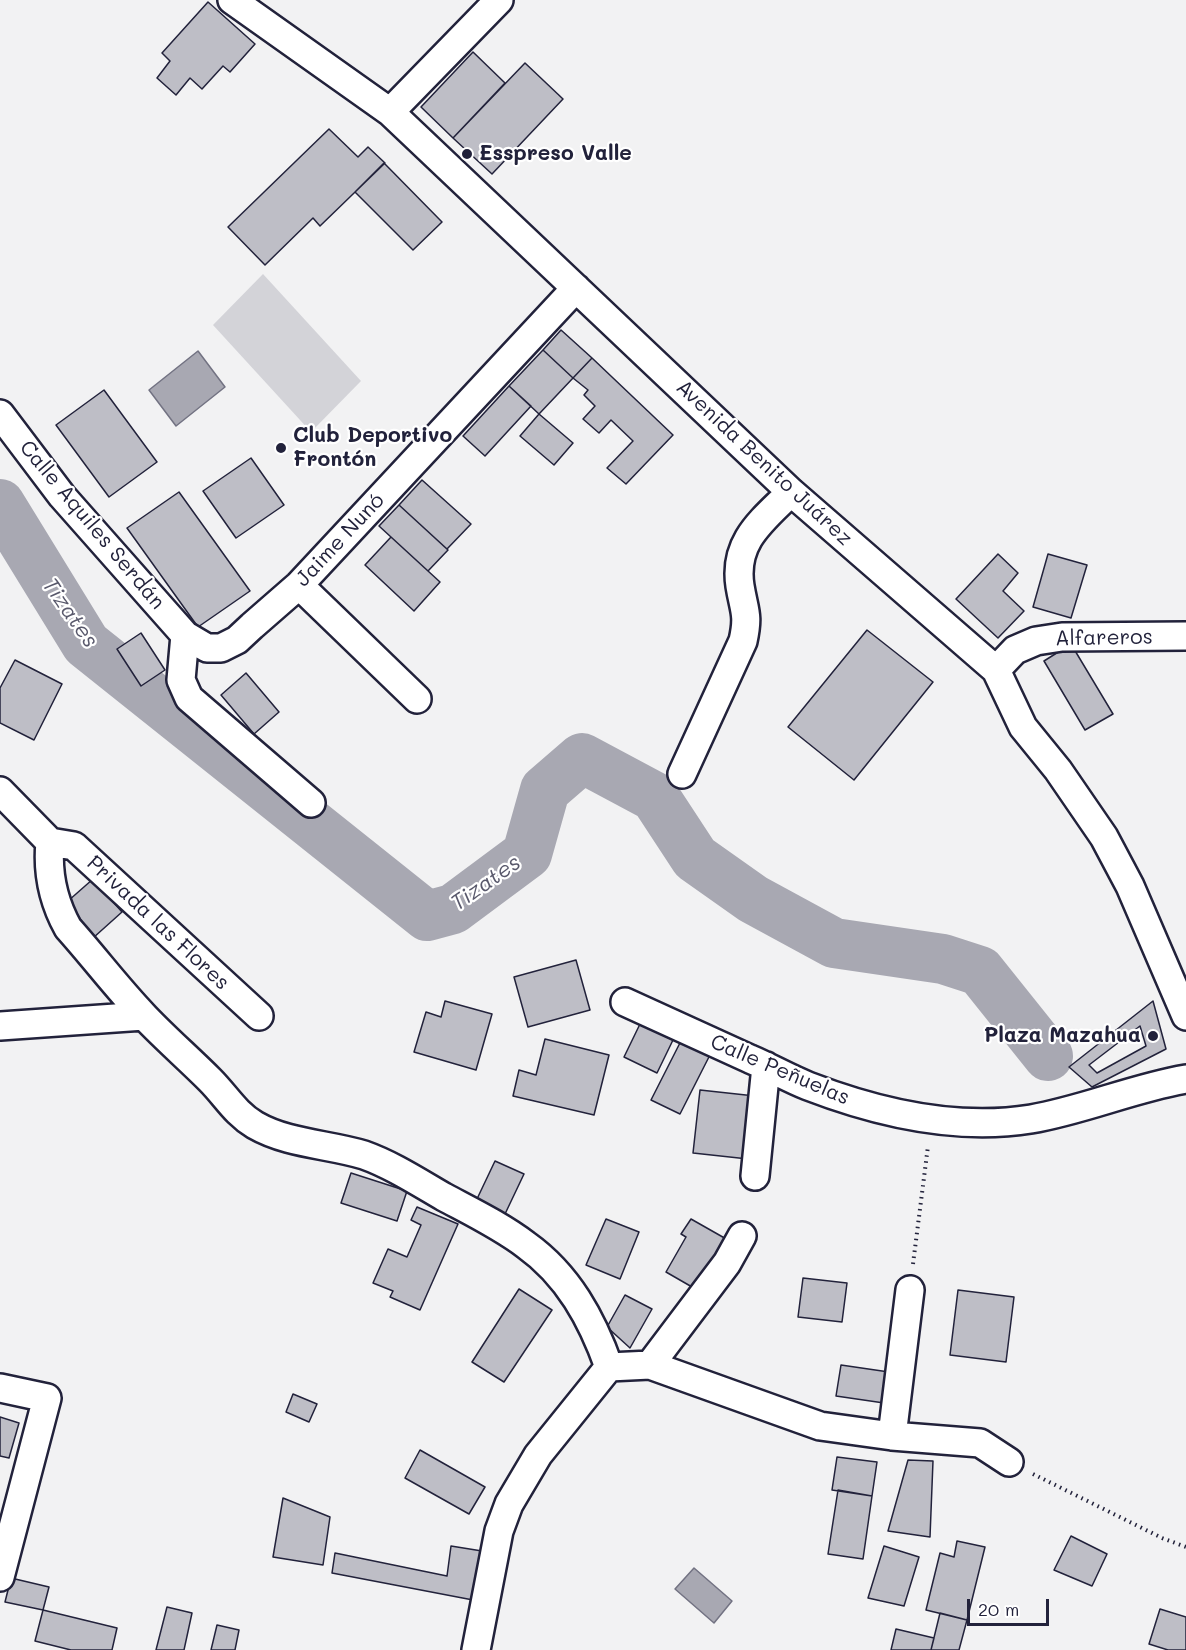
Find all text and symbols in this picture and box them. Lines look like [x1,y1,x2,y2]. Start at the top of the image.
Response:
place label: Esspreso Valle [479,141,632,167]
marker: Esspreso Valle [460,147,474,161]
street label: Avenida Benito Juárez [671,375,857,551]
place label: Club Deportivo Frontón [293,423,452,473]
street label: Calle Aquiles Serdán [14,435,170,615]
marker: Club Deportivo Frontón [274,441,288,455]
street label: Jaime Nunó [290,488,390,592]
water label: Tizates [37,573,103,653]
street label: Alfareros [1055,625,1153,651]
street label: Privada las Flores [82,850,234,996]
water label: Tizates [446,850,526,916]
place label: Plaza Mazahua [984,1023,1141,1049]
street label: Calle Peñuelas [707,1029,853,1111]
marker: Plaza Mazahua [1146,1029,1160,1043]
scale bar [970,1587,1052,1625]
text: 20 m [978,1597,1019,1621]

